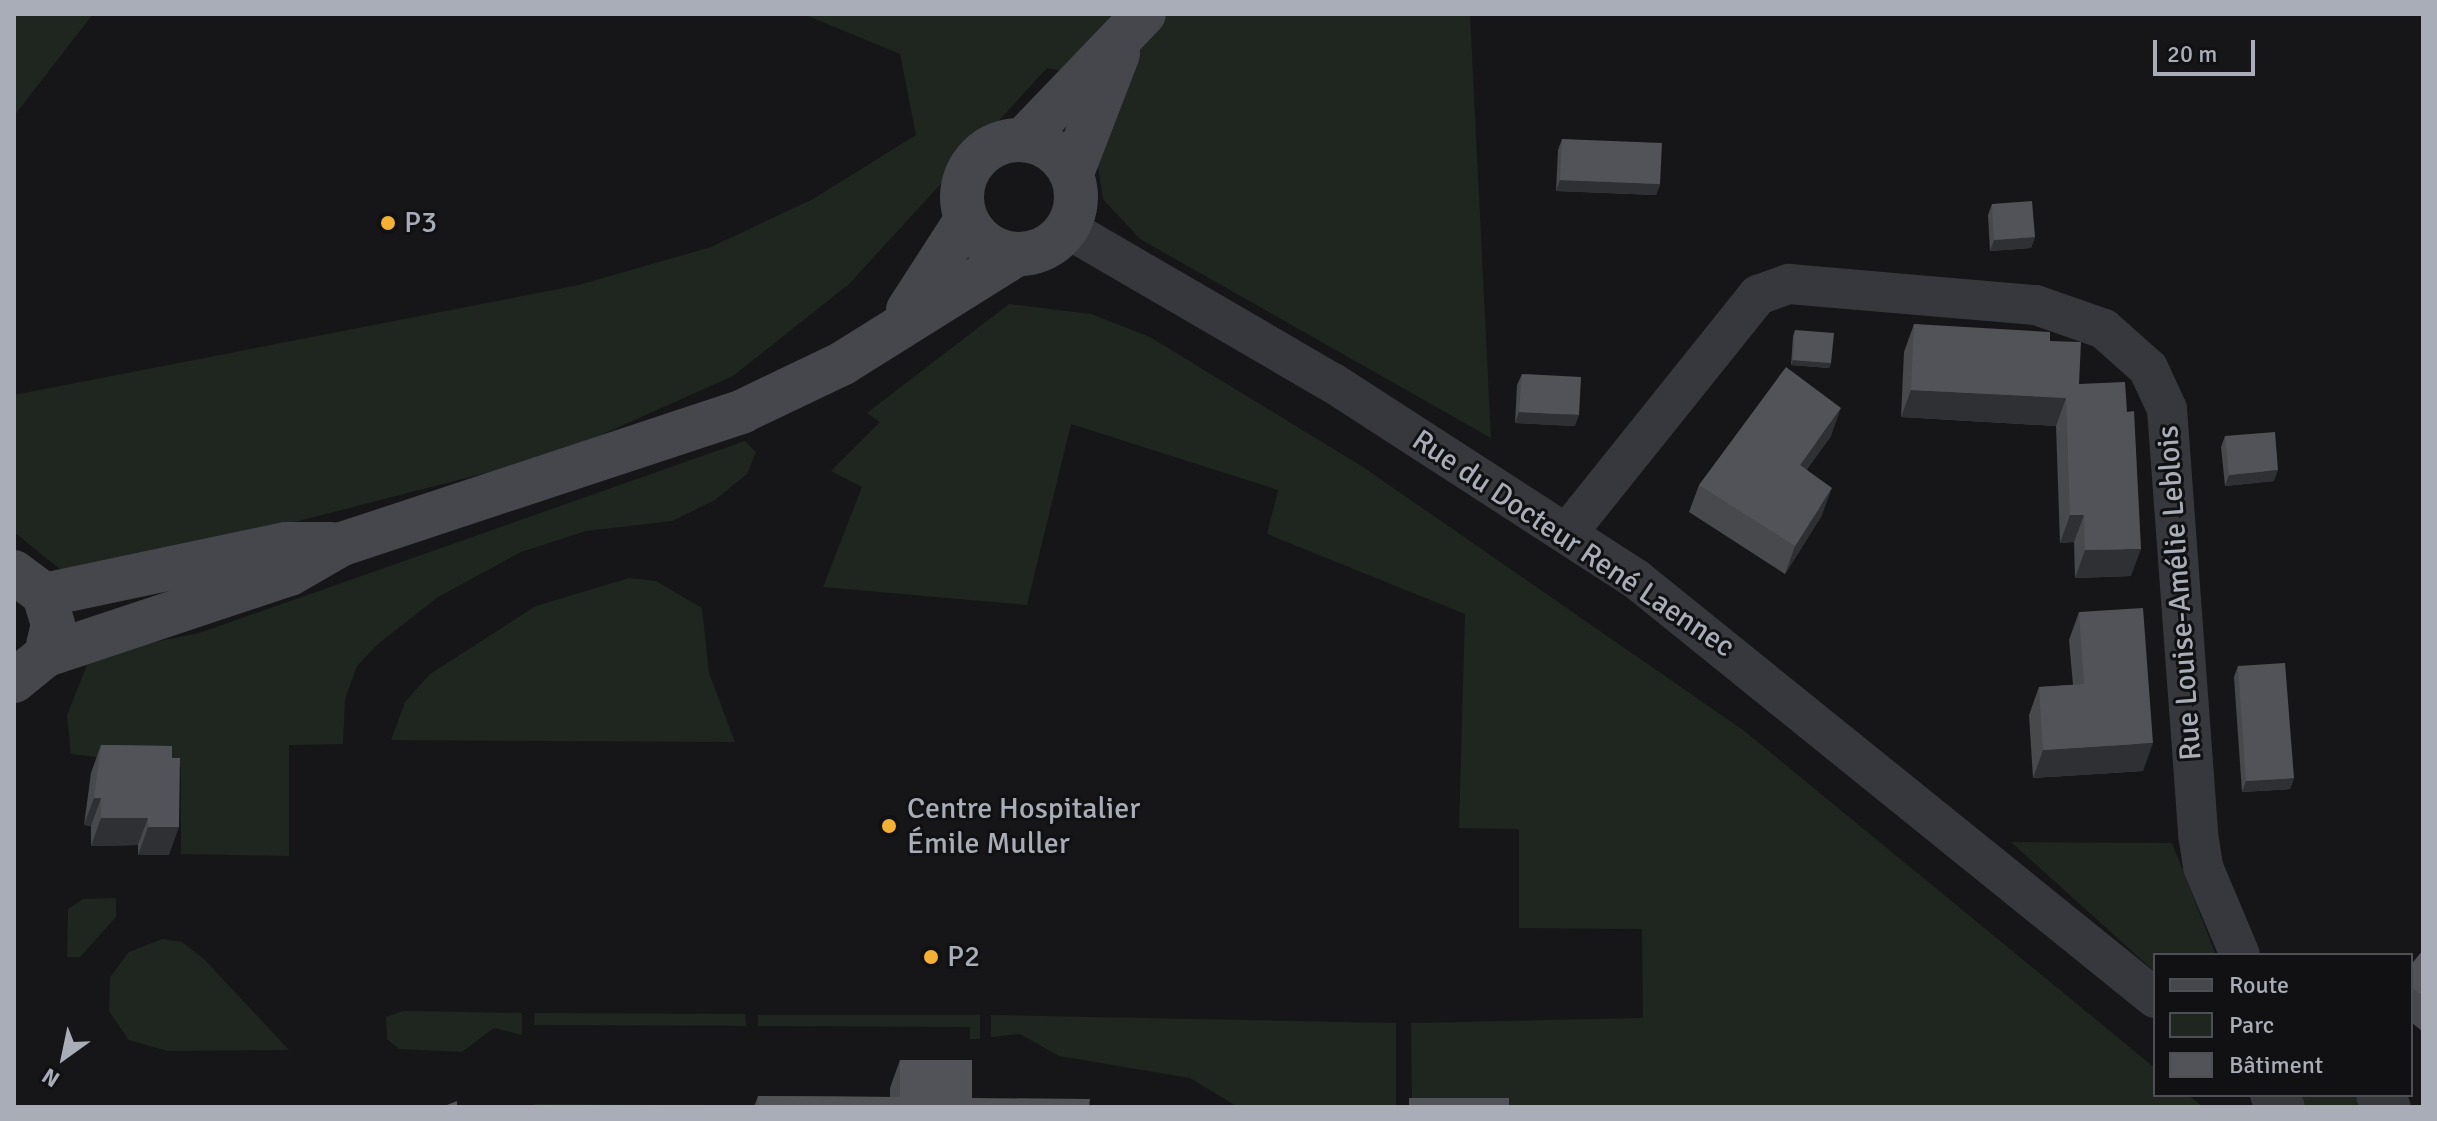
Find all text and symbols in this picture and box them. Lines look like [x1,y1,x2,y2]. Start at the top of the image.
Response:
scale bar [2157,24,2259,74]
text: 20 m [2167,39,2217,69]
place label: P3 [404,205,437,241]
marker: P3 [379,214,397,232]
street label: Rue du Docteur René Laennec [1405,423,1741,665]
street label: Rue Louise-Amélie Leblois [2150,424,2210,762]
place label: Centre Hospitalier Émile Muller [907,791,1140,862]
marker: Centre Hospitalier Émile Muller [878,815,900,837]
place label: P2 [947,939,980,975]
marker: P2 [922,948,940,966]
legend [2153,953,2413,1097]
text: Route [2229,970,2289,1000]
text: Parc [2229,1010,2274,1040]
north arrow [24,1017,104,1097]
text: Bâtiment [2229,1050,2323,1080]
text: N [37,1062,64,1093]

